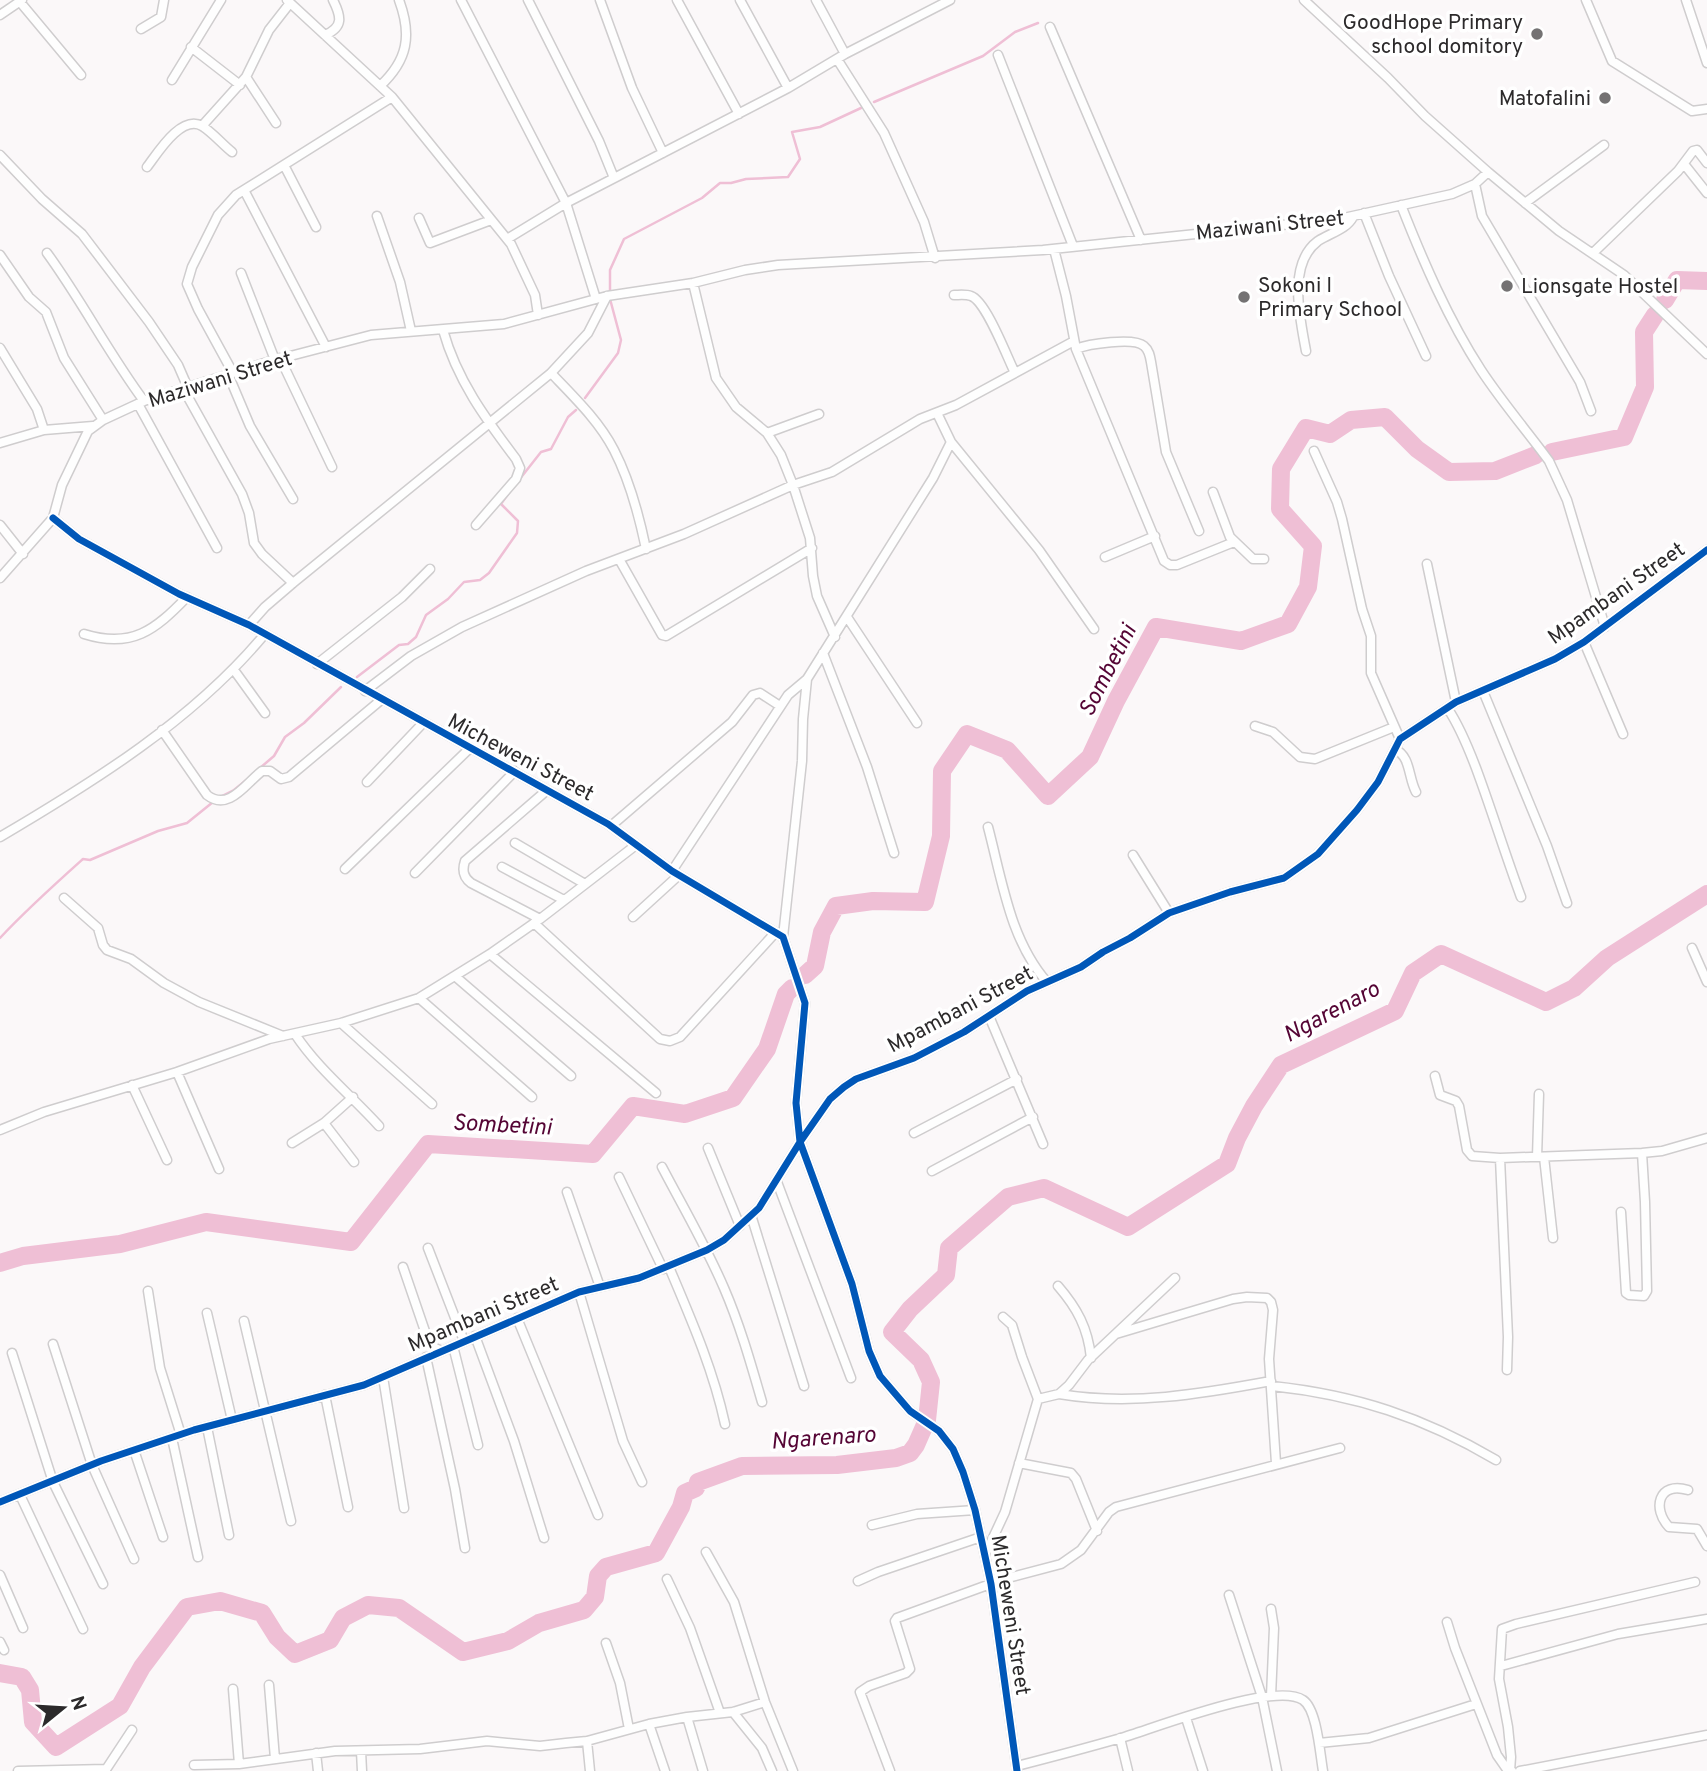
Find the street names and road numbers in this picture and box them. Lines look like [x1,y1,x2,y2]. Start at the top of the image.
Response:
street label: Maziwani Street [1195,205,1346,248]
street label: Maziwani Street [145,346,296,415]
street label: Mpambani Street [1543,537,1691,652]
street label: Micheweni Street [442,708,598,808]
street label: Mpambani Street [883,961,1038,1060]
street label: Mpambani Street [404,1271,563,1359]
street label: Micheweni Street [984,1533,1036,1697]

